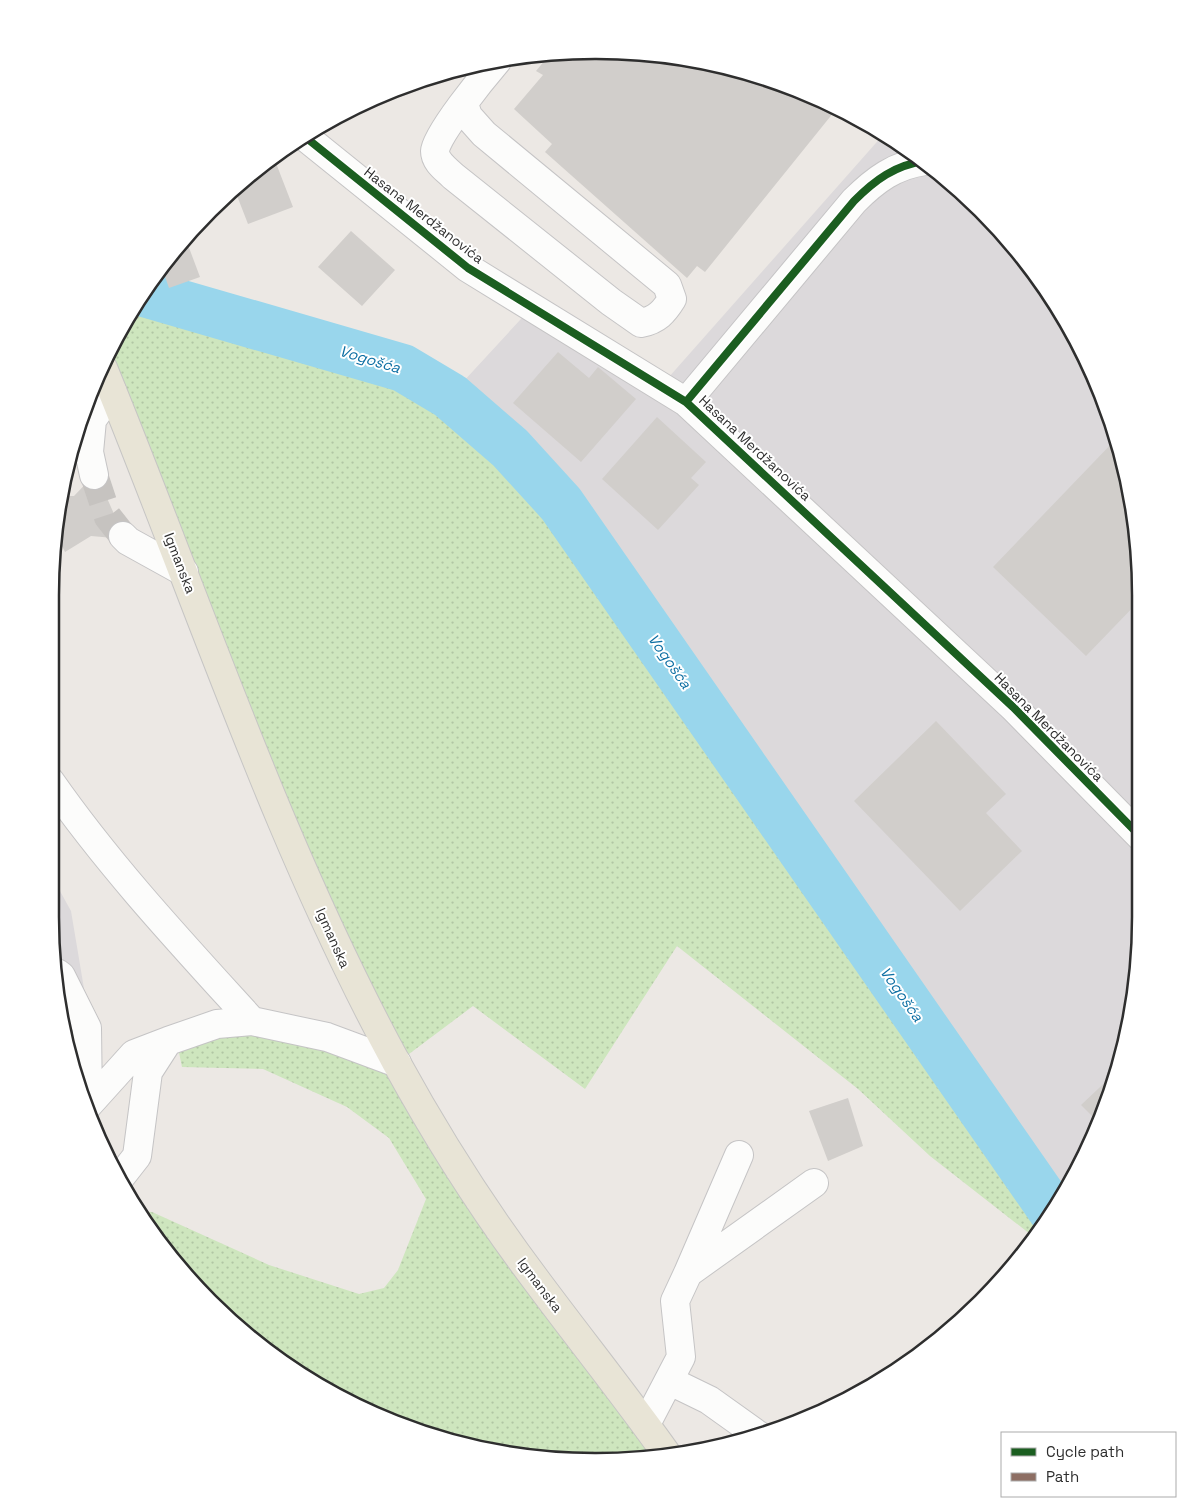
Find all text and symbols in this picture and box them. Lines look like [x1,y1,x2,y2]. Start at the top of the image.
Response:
street label: Hasana Merdžanovića [361,163,487,267]
water label: Vogošća [337,341,403,377]
street label: Hasana Merdžanovića [695,391,815,505]
street label: Igmanska [160,530,200,596]
water label: Vogošća [644,630,696,692]
street label: Hasana Merdžanovića [991,669,1107,785]
street label: Igmanska [312,905,354,971]
water label: Vogošća [876,963,928,1025]
street label: Igmanska [514,1254,566,1316]
legend [1001,1432,1176,1497]
text: Cycle path [1046,1442,1124,1461]
text: Path [1046,1467,1079,1486]

